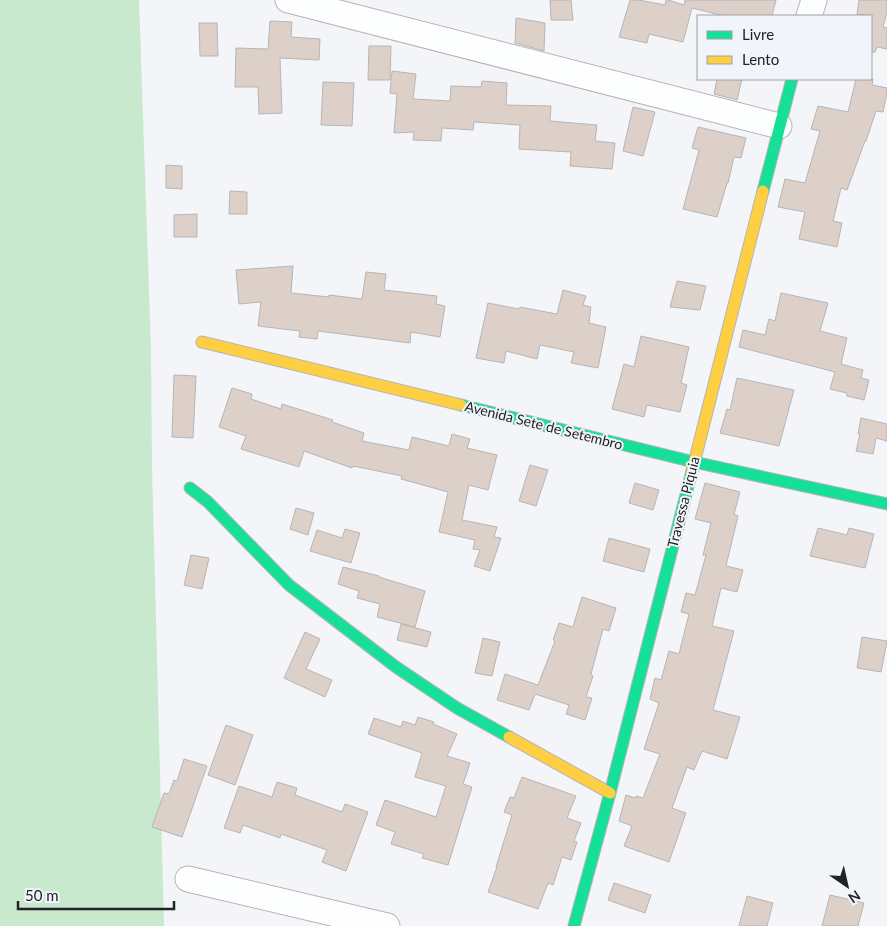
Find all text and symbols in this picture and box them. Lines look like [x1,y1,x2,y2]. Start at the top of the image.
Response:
legend [697,15,872,80]
text: Livre [742,25,774,43]
text: Lento [742,50,779,68]
street label: Avenida Sete de Setembro [463,397,625,453]
street label: Travessa Piquia [663,455,703,549]
north arrow [822,861,872,911]
scale bar [18,878,174,910]
text: 50 m [25,886,59,904]
text: N [845,887,864,907]

